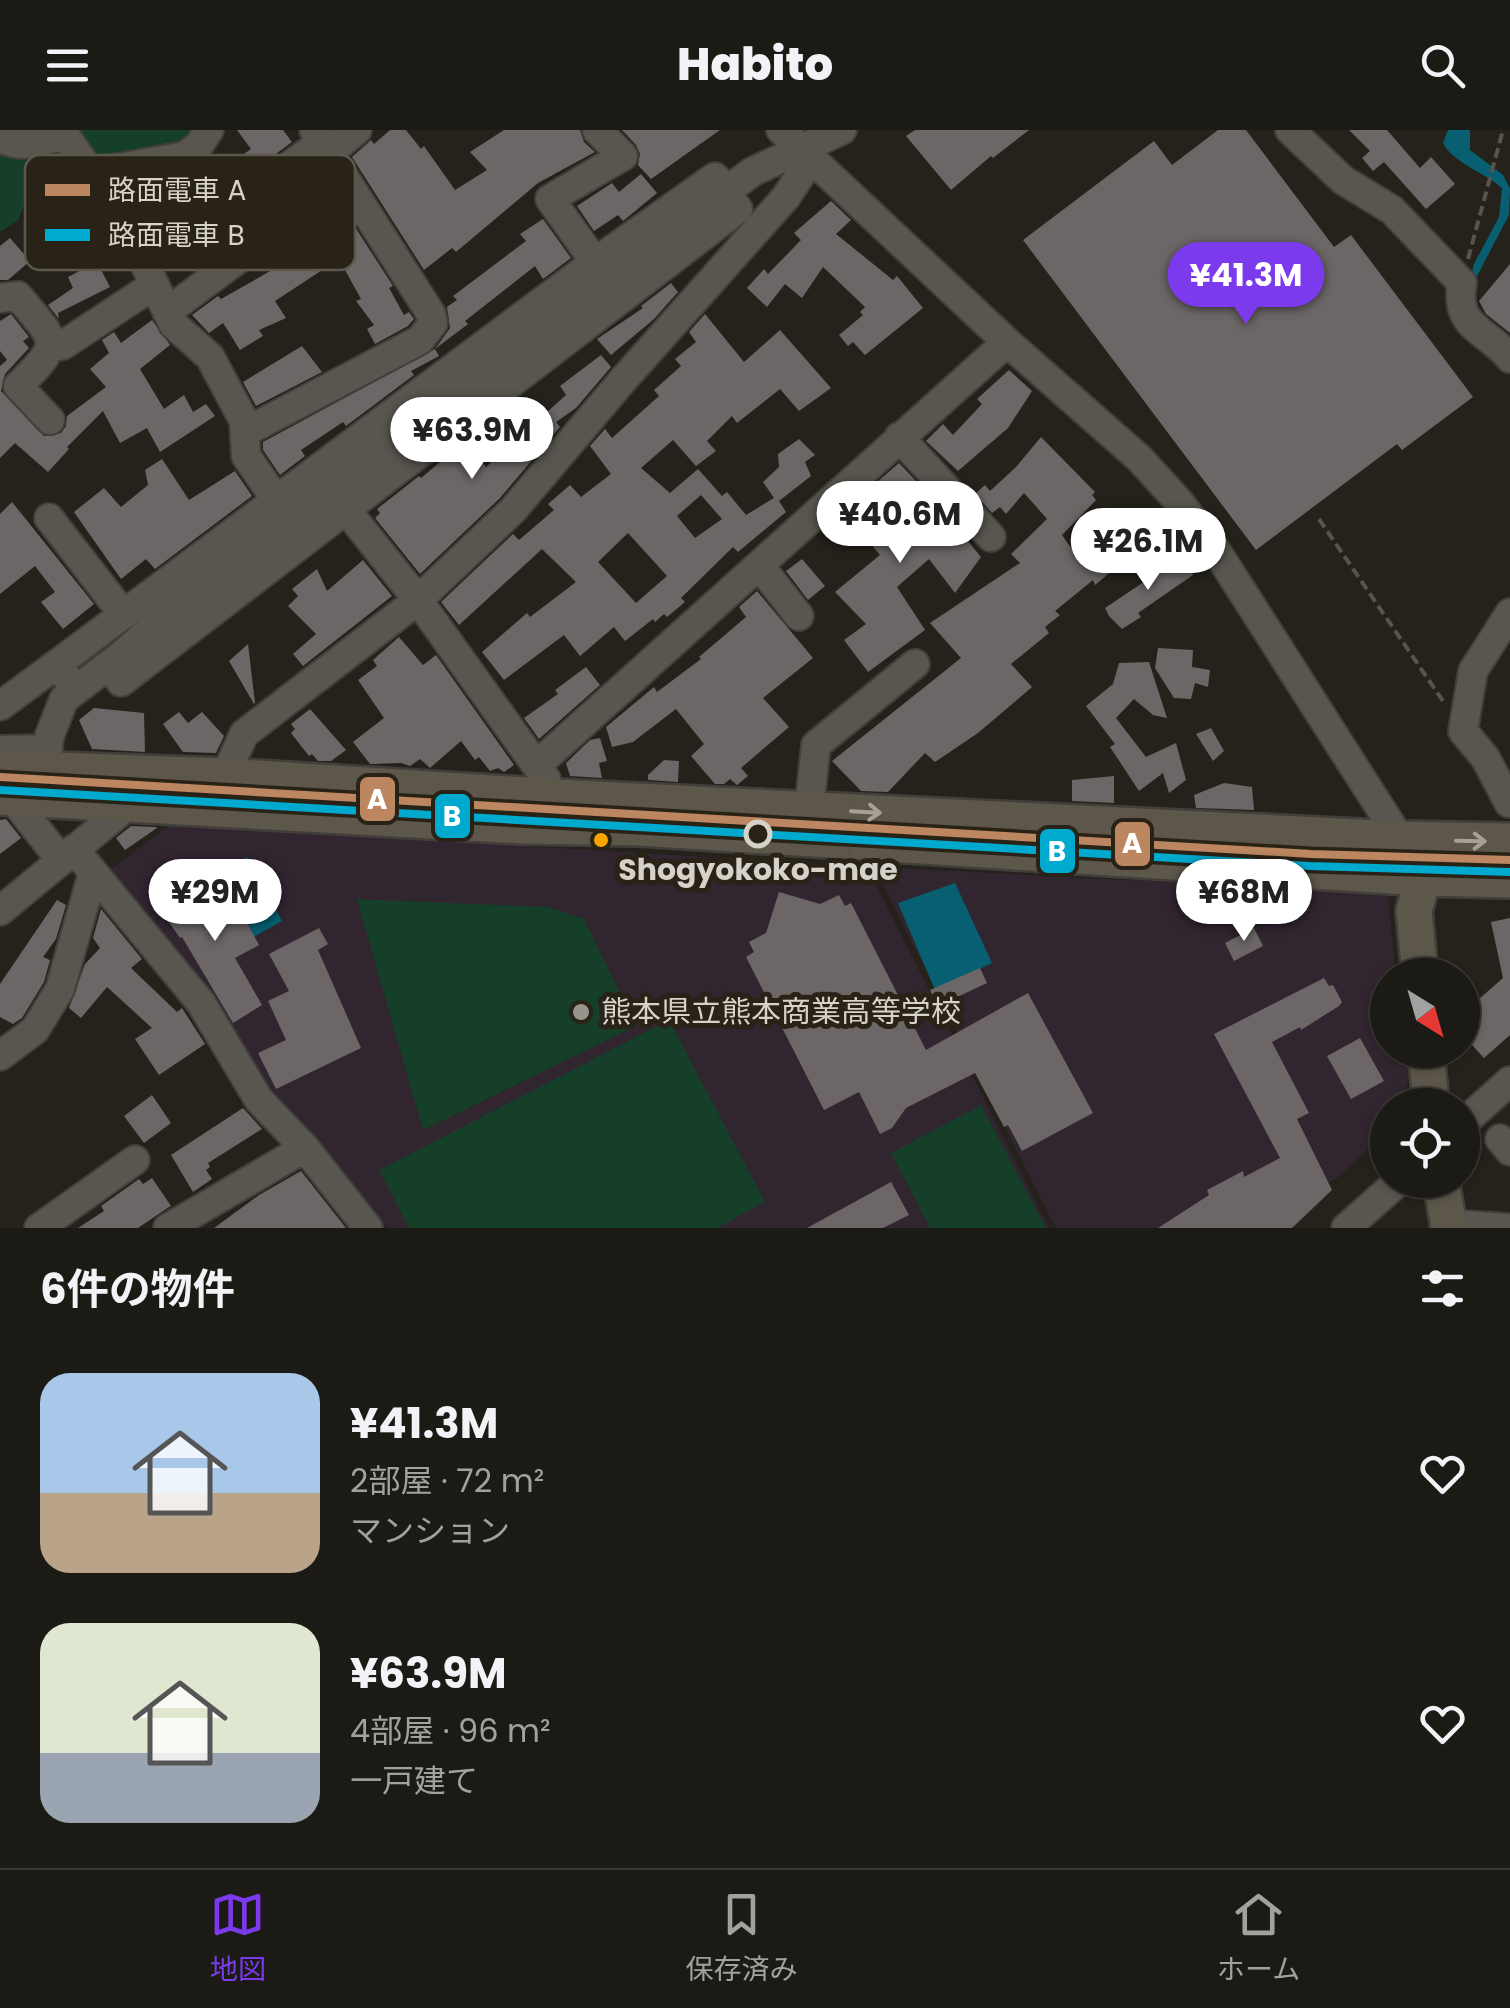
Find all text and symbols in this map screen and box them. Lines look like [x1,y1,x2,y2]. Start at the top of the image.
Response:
text: Habito [677,33,833,96]
icon: menu [40,38,95,93]
icon: search [1415,38,1470,93]
legend [25,155,355,270]
text: 路面電車 A [108,171,246,210]
text: 路面電車 B [108,216,245,255]
pin: ¥41.3M [1165,242,1327,327]
text: ¥41.3M [1190,252,1302,297]
pin: ¥63.9M [391,397,553,482]
text: ¥63.9M [412,407,532,452]
pin: ¥40.6M [819,481,981,566]
text: ¥40.6M [839,491,961,536]
pin: ¥26.1M [1067,508,1229,593]
text: ¥26.1M [1093,518,1203,563]
line badge: A [358,775,397,823]
text: A [367,780,388,819]
line badge: B [433,792,472,840]
text: B [443,797,461,836]
one-way arrow [850,803,882,822]
line badge: A [1113,820,1152,868]
marker: Shogyokoko-mae [745,821,771,847]
text: A [1122,824,1143,863]
line badge: B [1038,827,1077,875]
unlabelled marker [591,830,611,850]
one-way arrow [1454,831,1486,850]
text: B [1048,832,1066,871]
place label: Shogyokoko-mae [618,848,898,891]
pin: ¥29M [156,859,274,944]
pin: ¥68M [1185,859,1303,944]
text: ¥29M [171,869,259,914]
text: ¥68M [1198,869,1290,914]
north arrow [1370,958,1480,1068]
map controls [1370,958,1480,1198]
place label: 熊本県立熊本商業高等学校 [601,990,961,1033]
marker: 熊本県立熊本商業高等学校 [570,1001,592,1023]
button: locate [1370,1088,1480,1198]
text: 6件の物件 [40,1260,235,1319]
icon: filters [1415,1261,1470,1316]
text: ¥41.3M [350,1394,498,1453]
icon: home [120,1413,240,1533]
icon: heart [1415,1446,1470,1501]
text: 2部屋 · 72 m² [350,1458,544,1503]
text: マンション [350,1508,510,1553]
text: ¥63.9M [350,1644,507,1703]
icon: home [120,1663,240,1783]
icon: heart [1415,1696,1470,1751]
text: 4部屋 · 96 m² [350,1708,551,1753]
text: 一戸建て [350,1758,478,1803]
tab: 地図 [210,1887,266,1991]
tab: 保存済み [685,1887,797,1991]
tab: ホーム [1217,1887,1300,1991]

